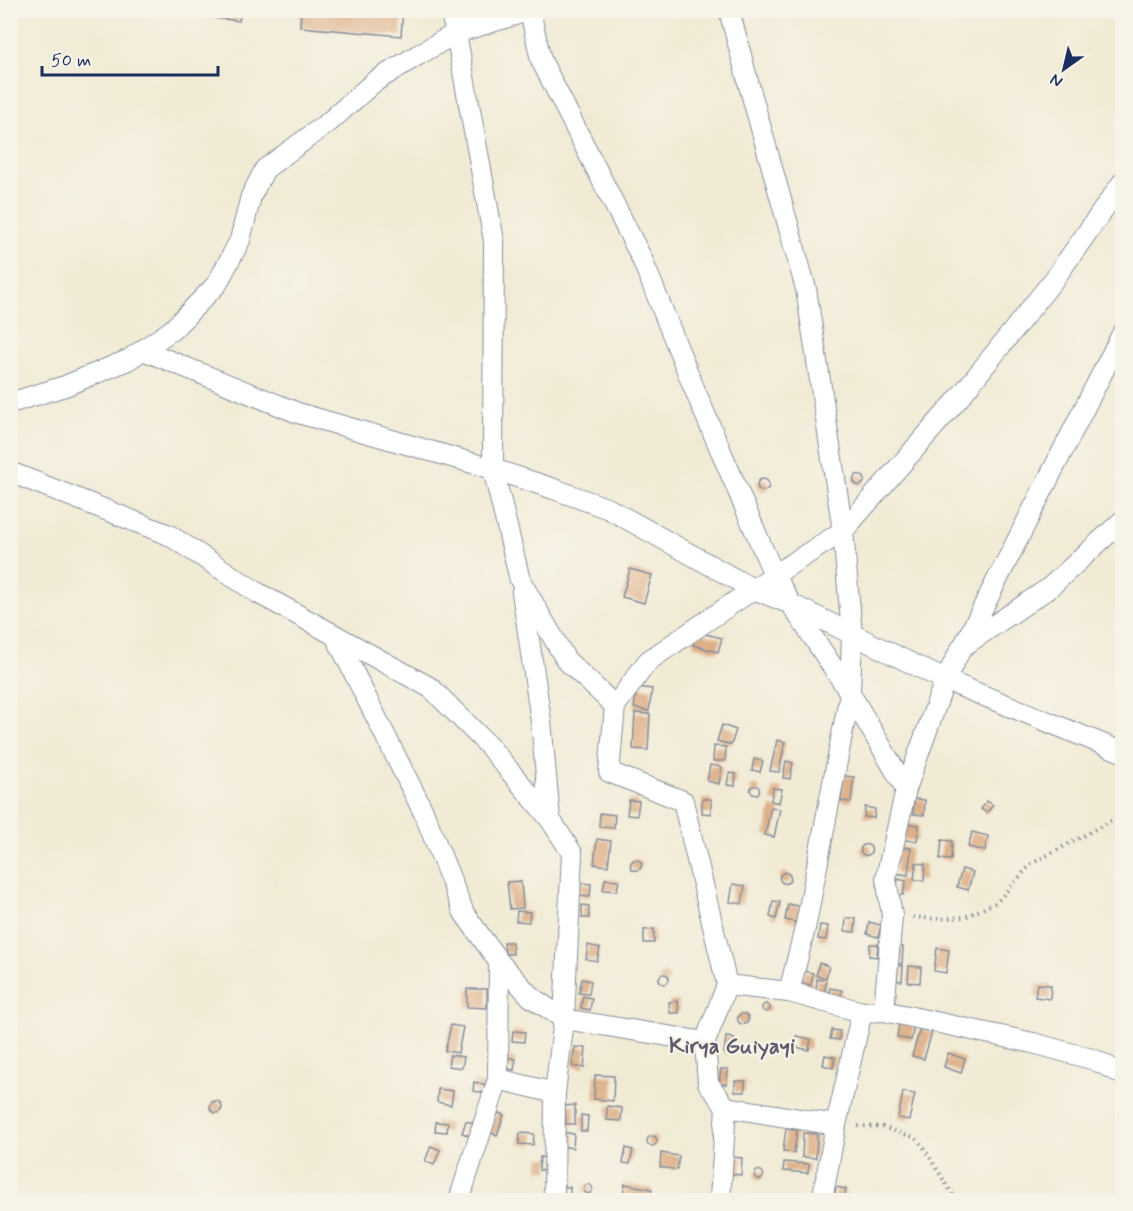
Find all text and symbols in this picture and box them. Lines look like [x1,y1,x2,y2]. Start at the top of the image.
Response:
scale bar [42,39,218,77]
north arrow [1034,39,1094,99]
text: 50 m [51,49,91,73]
text: N [1046,69,1067,92]
district label: Kirya Guiyayi [669,1033,795,1061]

